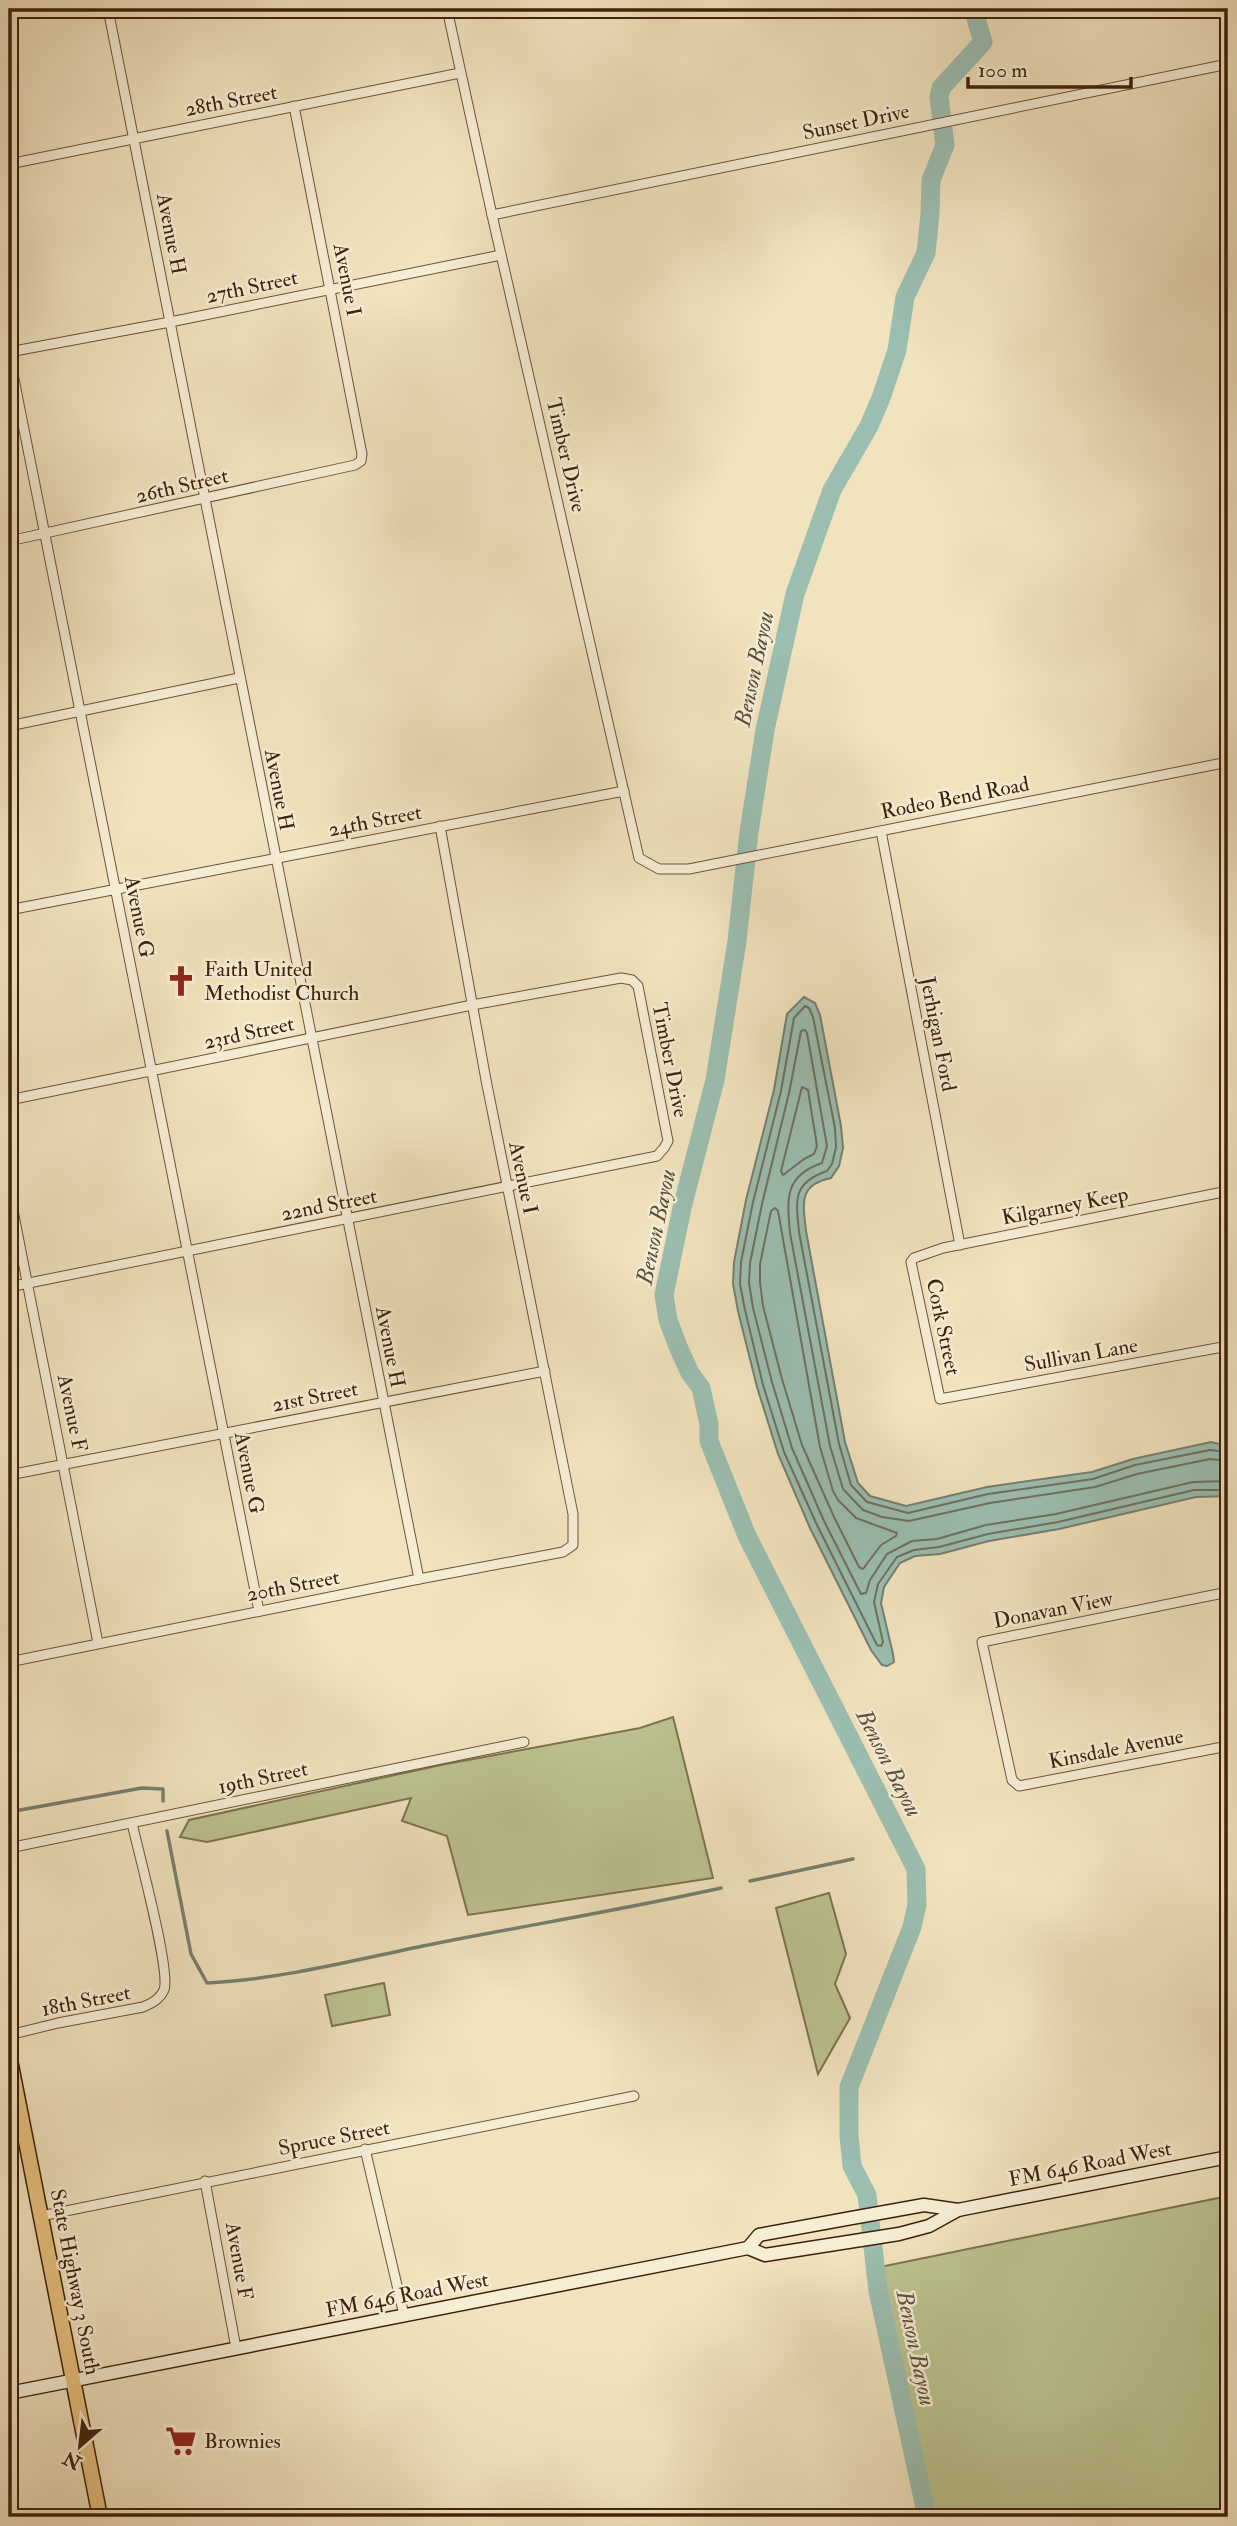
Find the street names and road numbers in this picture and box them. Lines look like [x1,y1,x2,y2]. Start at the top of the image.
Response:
street label: 28th Street [183,79,280,123]
street label: Sunset Drive [800,97,912,146]
street label: Avenue H [150,190,192,277]
street label: Avenue I [327,240,367,319]
street label: 27th Street [204,264,301,310]
street label: Timber Drive [540,395,592,515]
street label: 26th Street [133,462,231,510]
street label: Avenue H [258,746,300,833]
street label: Rodeo Bend Road [879,770,1032,826]
street label: 24th Street [326,799,424,843]
street label: Avenue G [118,873,160,960]
street label: Jerhigan Ford [913,973,962,1094]
street label: Timber Drive [646,1000,694,1120]
street label: 23rd Street [201,1010,297,1056]
street label: Avenue I [502,1138,544,1217]
street label: Kilgarney Keep [999,1181,1131,1231]
street label: 22nd Street [279,1182,380,1228]
street label: Cork Street [920,1276,966,1378]
street label: Avenue H [369,1303,411,1390]
street label: Sullivan Lane [1022,1332,1140,1378]
street label: Avenue F [50,1371,93,1454]
street label: 21st Street [270,1375,361,1419]
street label: Avenue G [228,1429,270,1516]
street label: 20th Street [244,1564,342,1608]
street label: Donavan View [991,1585,1116,1635]
street label: Kinsdale Avenue [1046,1723,1186,1775]
street label: 19th Street [216,1755,311,1801]
street label: 18th Street [39,1979,133,2023]
street label: Spruce Street [276,2114,392,2162]
street label: FM 646 Road West [1006,2135,1174,2193]
street label: State Highway 3 South [44,2187,106,2377]
street label: Avenue F [219,2219,259,2302]
street label: FM 646 Road West [323,2266,491,2324]

